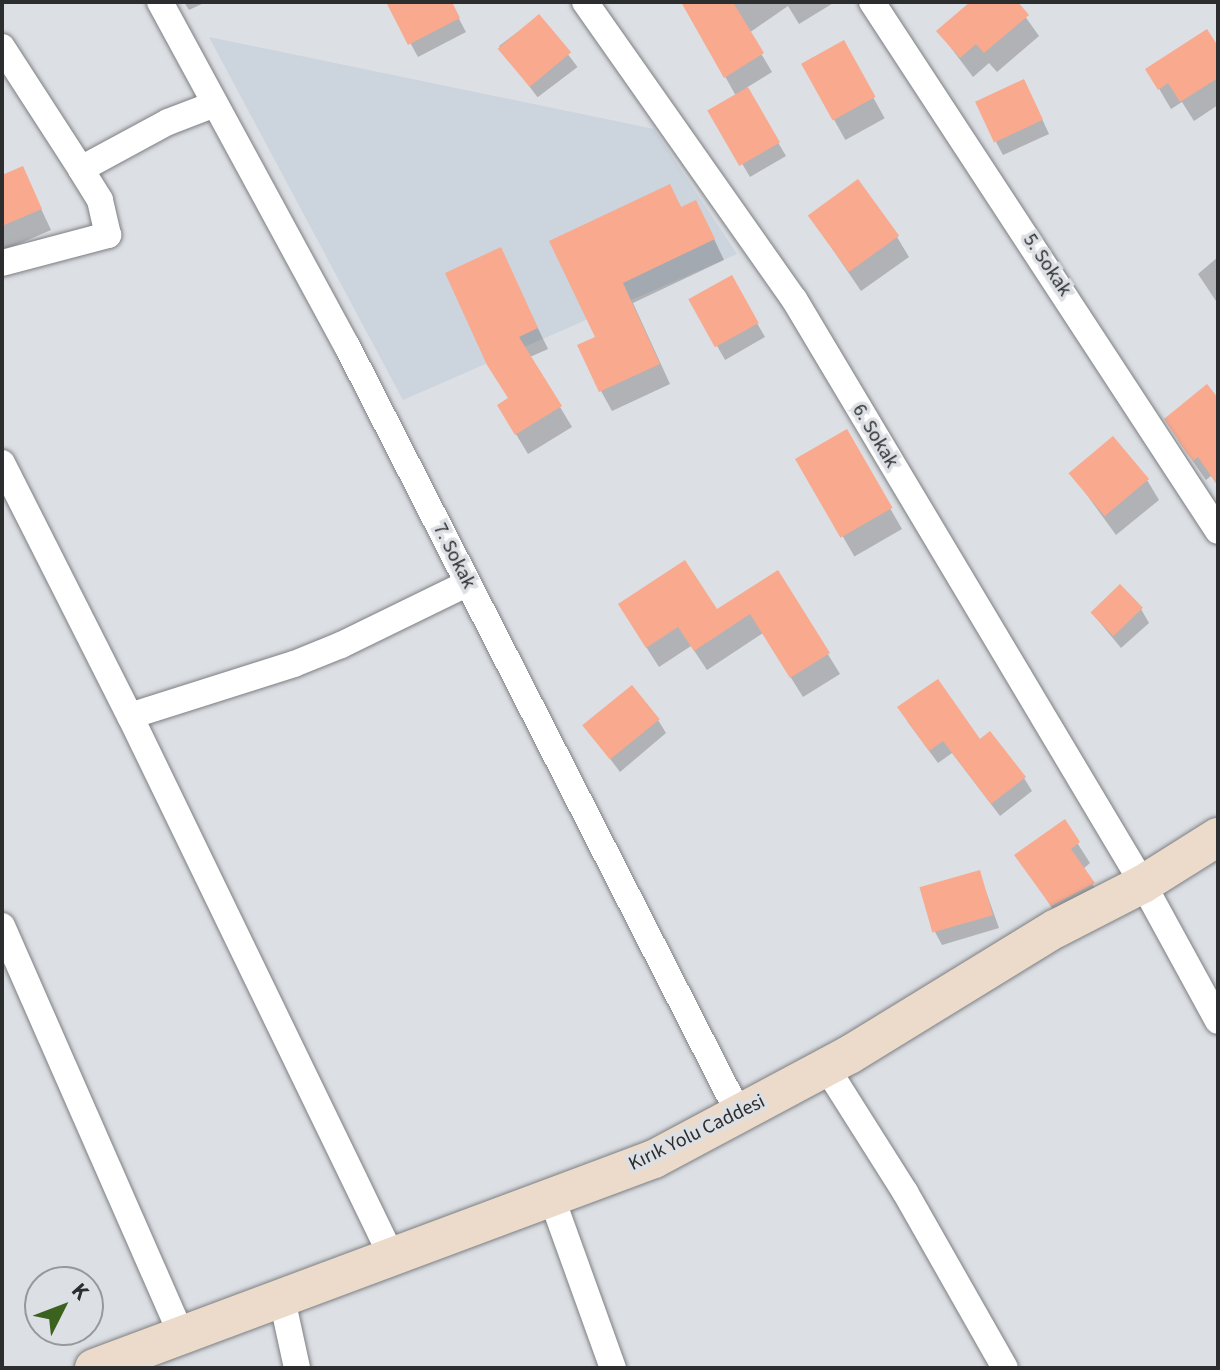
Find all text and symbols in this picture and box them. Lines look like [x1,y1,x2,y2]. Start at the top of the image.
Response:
street label: 5. Sokak [1017,229,1077,301]
street label: 6. Sokak [847,400,903,472]
street label: 7. Sokak [427,519,481,593]
street label: Kırık Yolu Caddesi [625,1090,769,1176]
north arrow [24,1266,104,1346]
text: K [64,1276,97,1307]

